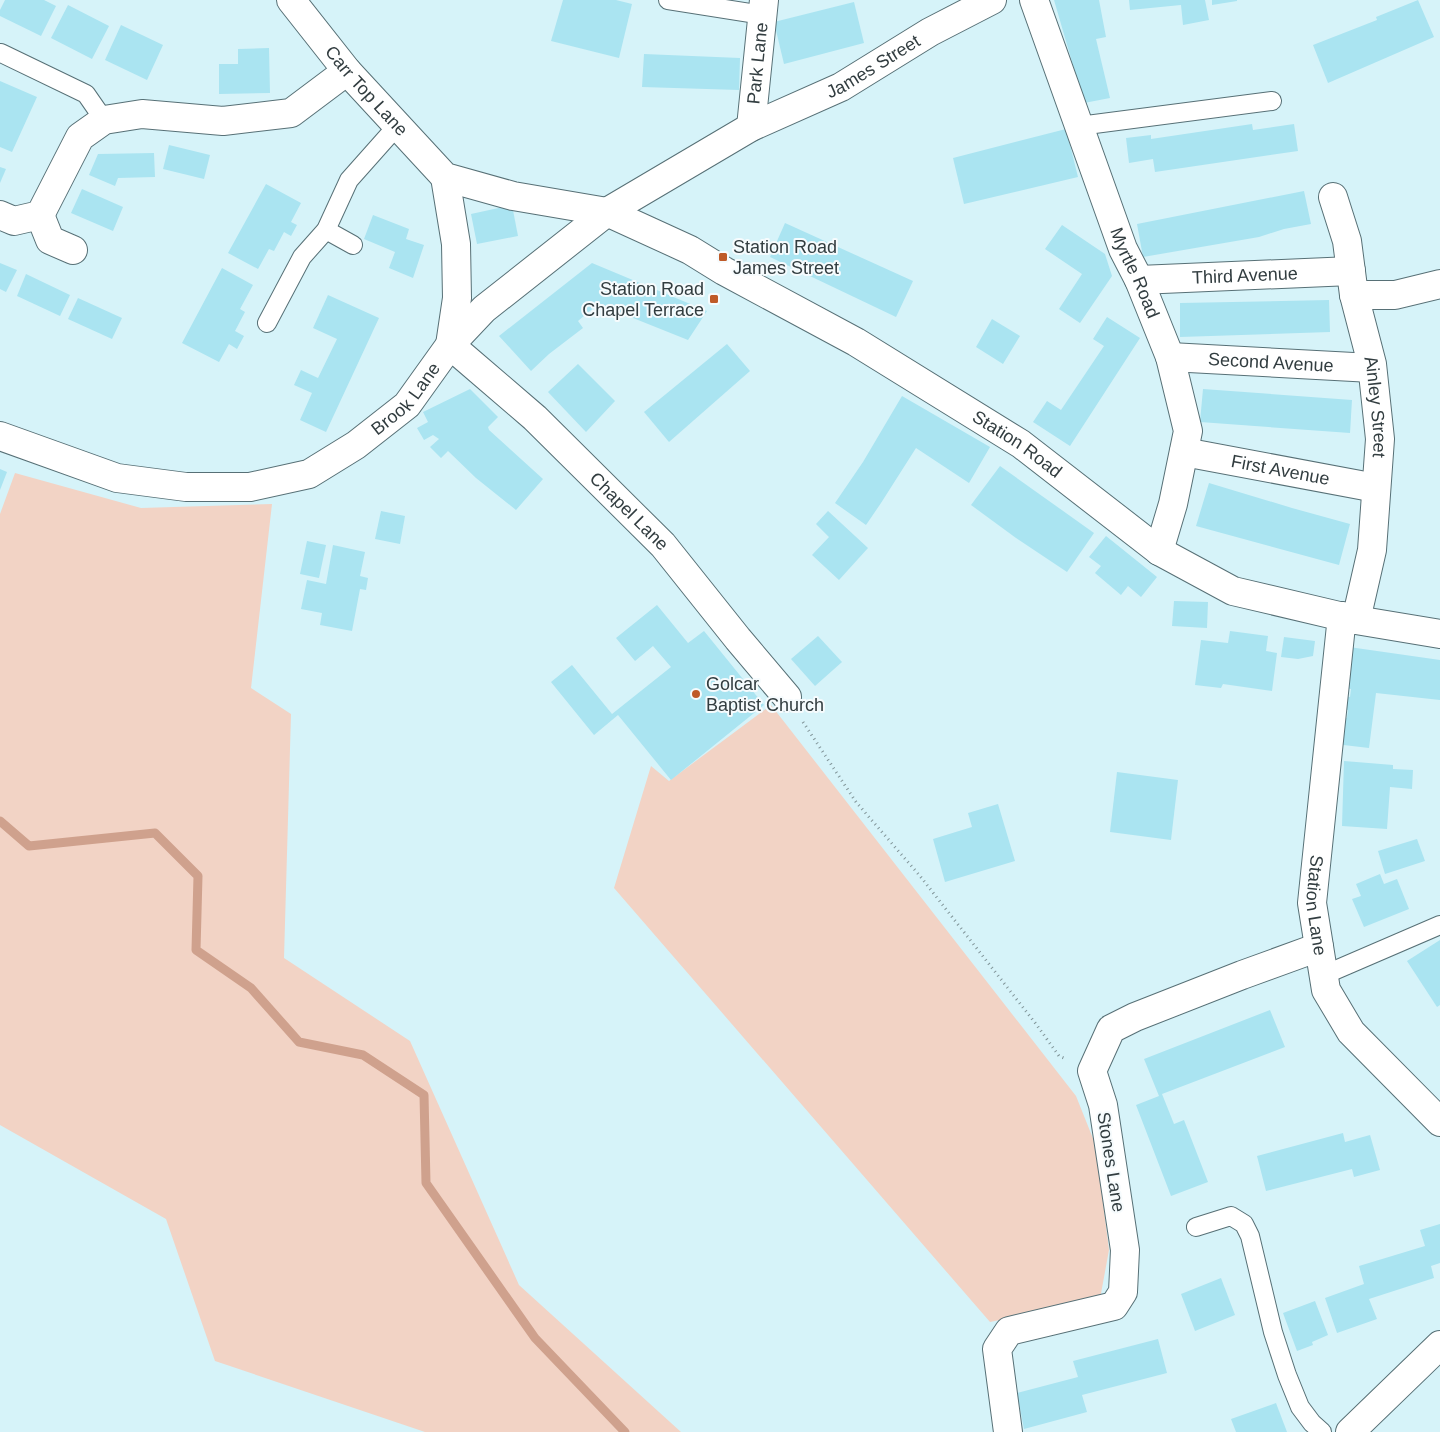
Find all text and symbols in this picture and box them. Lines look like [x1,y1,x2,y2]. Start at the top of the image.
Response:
street label: Park Lane [743,21,772,105]
street label: James Street [823,31,924,102]
street label: Carr Top Lane [321,42,412,140]
street label: Myrtle Road [1106,225,1163,321]
place label: Station Road James Street [733,237,839,278]
marker: Station Road James Street [717,251,729,263]
street label: Third Avenue [1192,263,1298,288]
place label: Station Road Chapel Terrace [582,279,704,320]
marker: Station Road Chapel Terrace [708,293,720,305]
street label: Second Avenue [1207,349,1334,376]
street label: Ainley Street [1360,354,1390,458]
street label: Brook Lane [367,359,444,439]
street label: Station Road [969,406,1066,482]
street label: First Avenue [1229,451,1331,489]
street label: Chapel Lane [586,468,672,554]
place label: Golcar Baptist Church [706,674,824,715]
marker: Golcar Baptist Church [690,688,702,700]
street label: Station Lane [1302,854,1330,957]
street label: Stones Lane [1093,1111,1129,1213]

